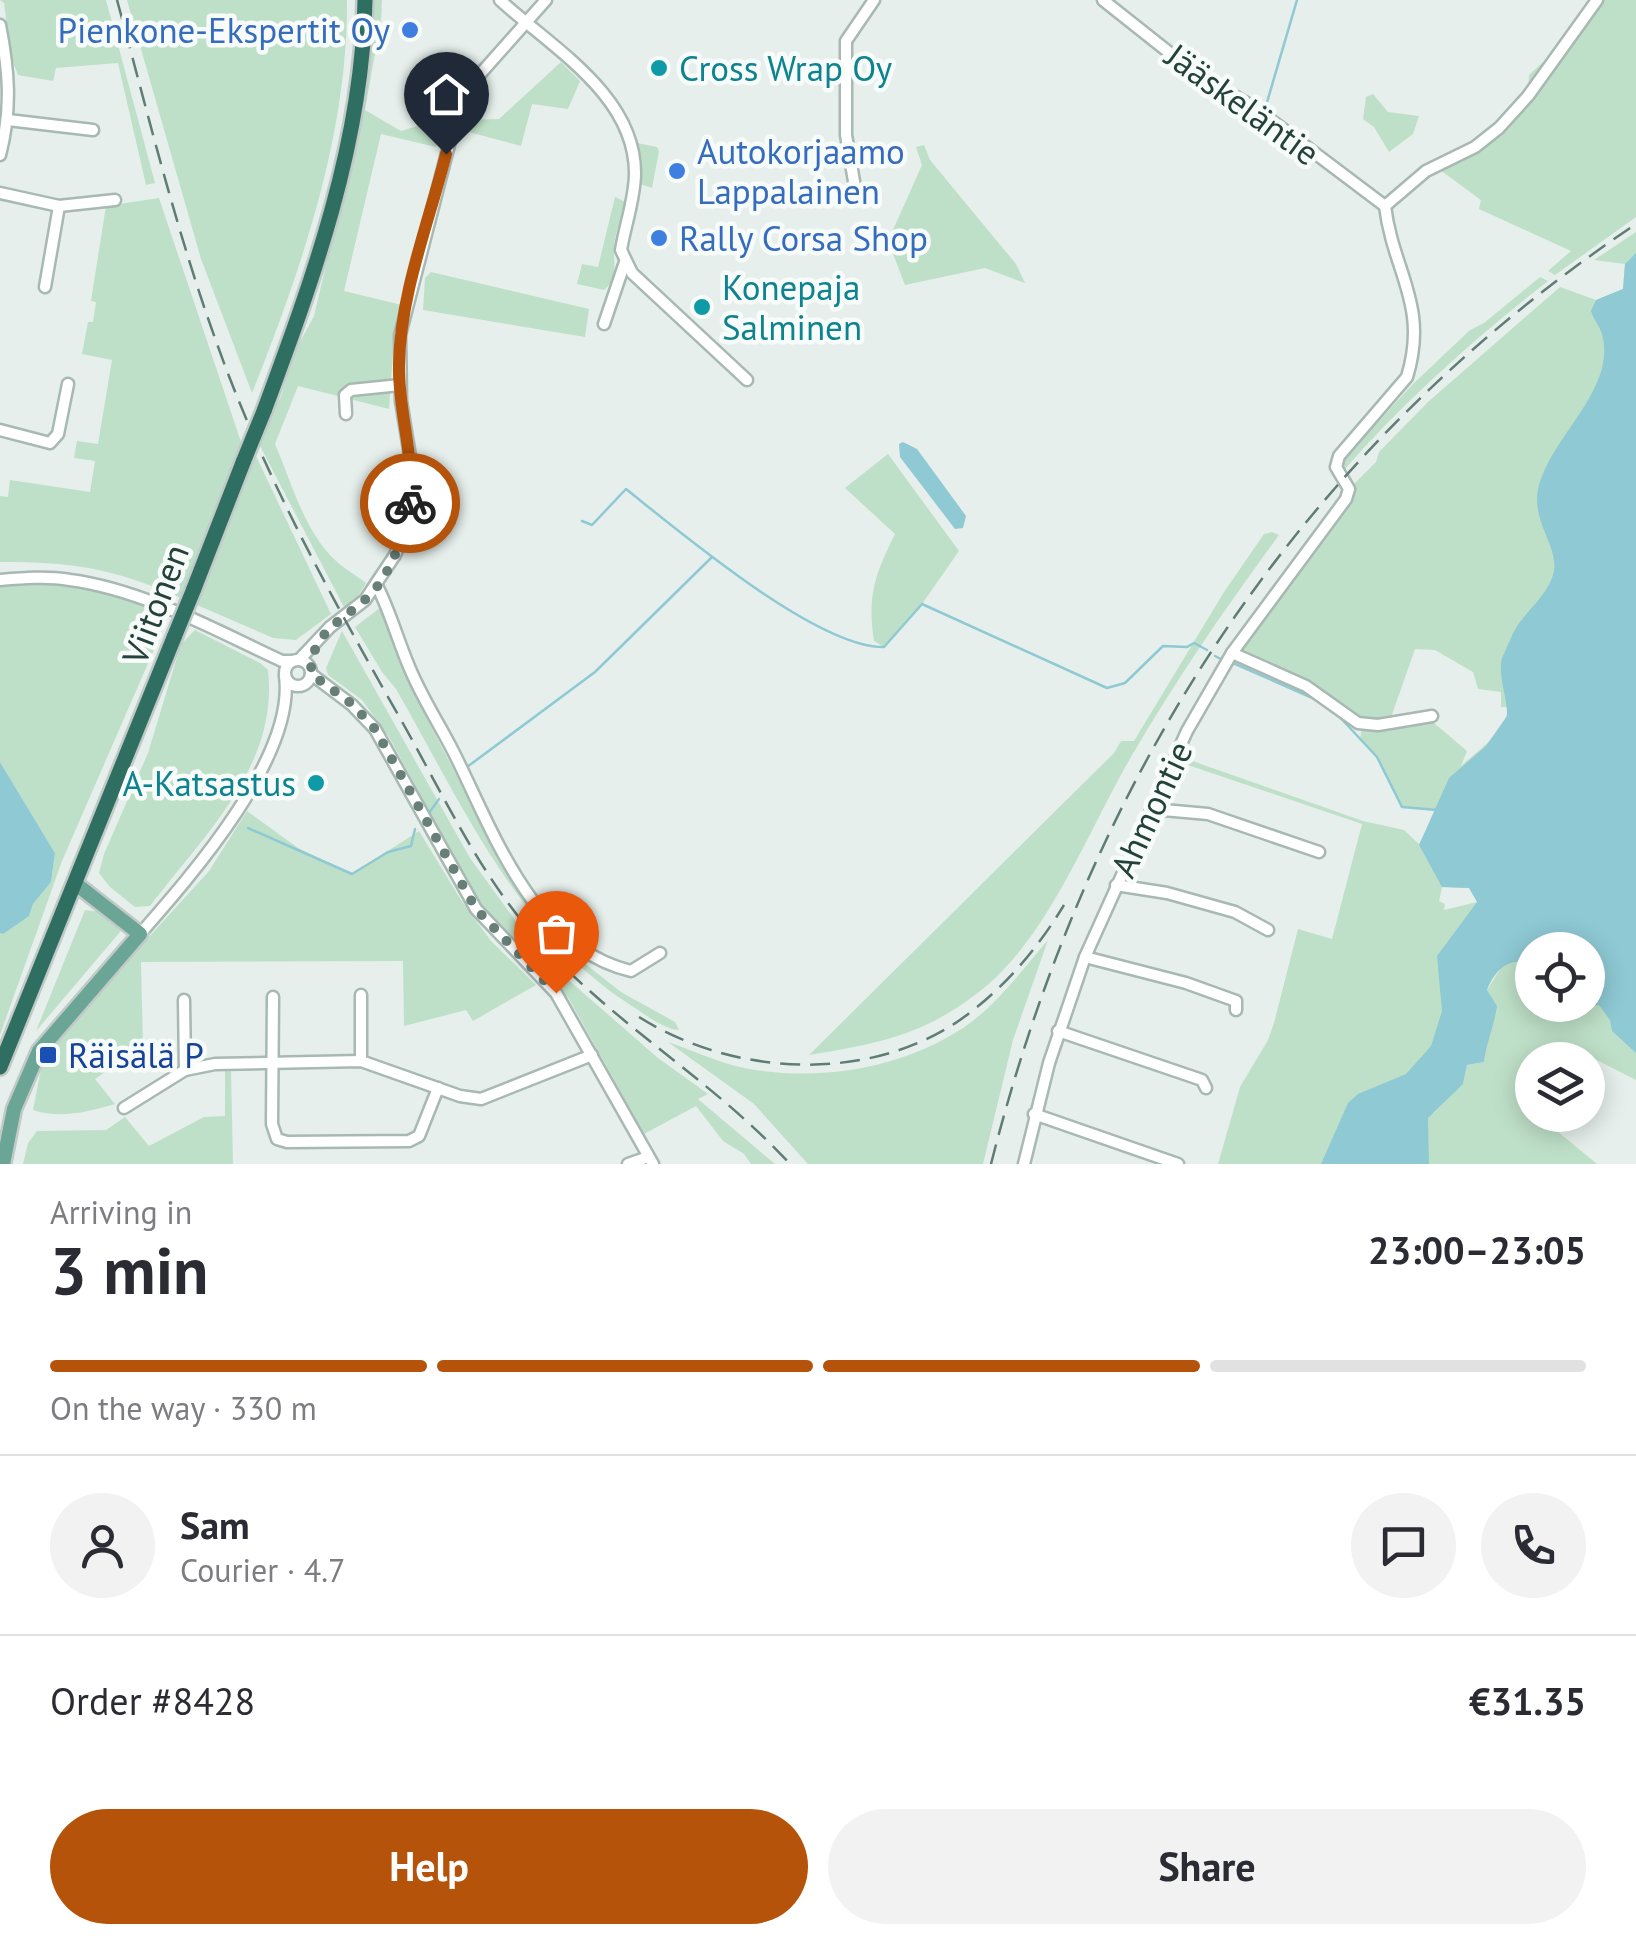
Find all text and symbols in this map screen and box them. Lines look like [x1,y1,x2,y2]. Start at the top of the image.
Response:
place label: Pienkone-Ekspertit Oy [57,7,390,53]
marker: Pienkone-Ekspertit Oy [399,19,421,41]
street label: Jääskeläntie [1155,31,1329,175]
place label: Cross Wrap Oy [679,45,892,91]
pin [404,52,489,155]
marker: Cross Wrap Oy [648,57,670,79]
icon: home [419,67,474,122]
place label: Autokorjaamo Lappalainen [697,128,905,214]
marker: Autokorjaamo Lappalainen [666,160,688,182]
place label: Rally Corsa Shop [679,215,928,261]
marker: Rally Corsa Shop [648,227,670,249]
place label: Konepaja Salminen [722,264,862,350]
marker: Konepaja Salminen [691,296,713,318]
courier [360,453,460,553]
icon: bike [383,476,438,531]
street label: Viitonen [111,537,199,672]
street label: Ahmontie [1100,734,1202,884]
place label: A-Katsastus [122,760,296,806]
marker: A-Katsastus [305,772,327,794]
pin [514,891,599,994]
icon: bag [529,906,584,961]
map controls [1515,932,1605,1132]
button: locate [1515,932,1605,1022]
place label: Räisälä P [68,1032,204,1078]
button: layers [1515,1042,1605,1132]
marker: Räisälä P [37,1044,59,1066]
text: Arriving in [50,1191,192,1233]
text: 23:00–23:05 [1368,1225,1586,1274]
text: 3 min [50,1228,209,1312]
text: On the way · 330 m [50,1387,317,1429]
button: person [50,1493,155,1598]
button: chat [1351,1493,1456,1598]
button: phone [1481,1493,1586,1598]
text: Sam [180,1500,250,1549]
text: Courier · 4.7 [180,1549,346,1591]
text: Order #8428 [50,1676,255,1725]
text: €31.35 [1469,1676,1586,1725]
button: Help [50,1809,808,1924]
button: Share [828,1809,1586,1924]

